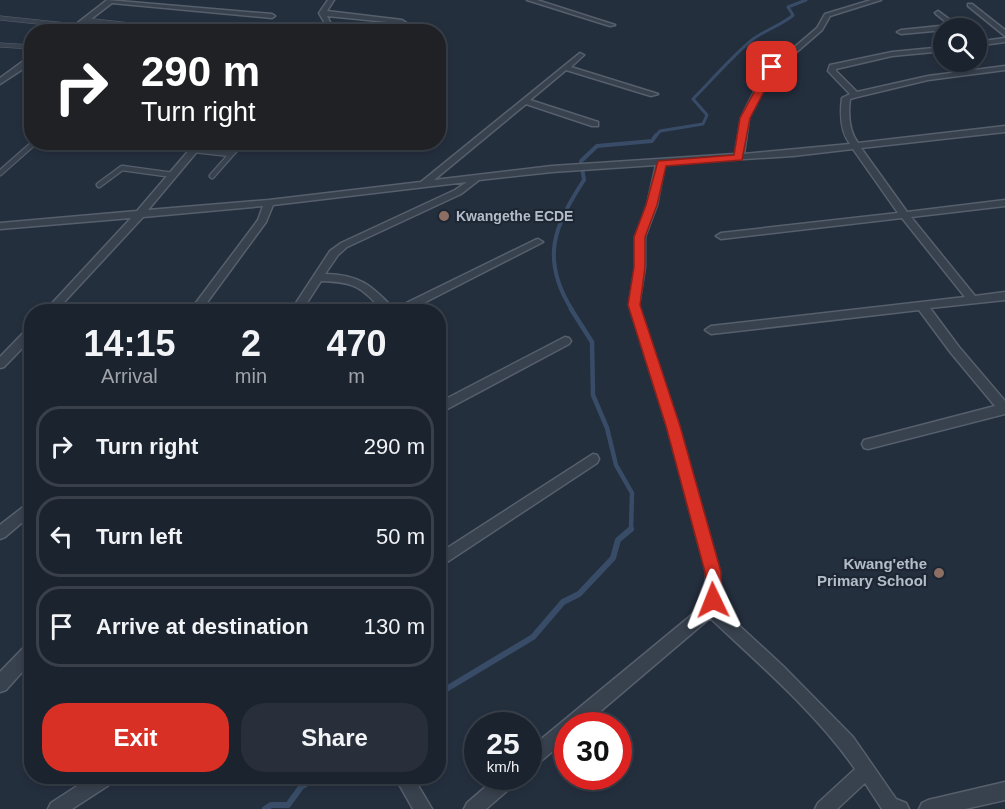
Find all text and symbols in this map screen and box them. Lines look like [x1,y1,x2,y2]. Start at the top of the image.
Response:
map controls [933,18,987,72]
button: search [933,18,987,72]
pin [746,41,797,92]
icon: right [42,48,120,126]
text: 290 m [141,48,260,95]
icon: arrive [755,50,788,83]
text: Turn right [141,97,256,127]
place label: Kwangethe ECDE [456,208,573,224]
marker: Kwangethe ECDE [437,209,451,223]
text: 14:15 [83,323,175,364]
text: 2 [241,323,261,364]
text: 470 [326,323,387,364]
text: Arrival [101,365,158,387]
text: min [235,365,267,387]
text: m [348,365,365,387]
icon: right [45,430,78,463]
text: Turn right [96,434,198,459]
text: 290 m [364,434,425,459]
icon: left [45,520,78,553]
text: Turn left [96,524,182,549]
text: 50 m [376,524,425,549]
place label: Kwang'ethe Primary School [817,555,927,589]
marker: Kwang'ethe Primary School [932,566,946,580]
position arrow [681,568,745,632]
icon: arrive [45,610,78,643]
text: Arrive at destination [96,614,309,639]
text: 130 m [364,614,425,639]
button: Exit [42,703,229,772]
button: Share [241,703,428,772]
speed limit sign: 30 [554,712,632,790]
text: 25 [486,727,520,760]
text: km/h [487,758,519,775]

